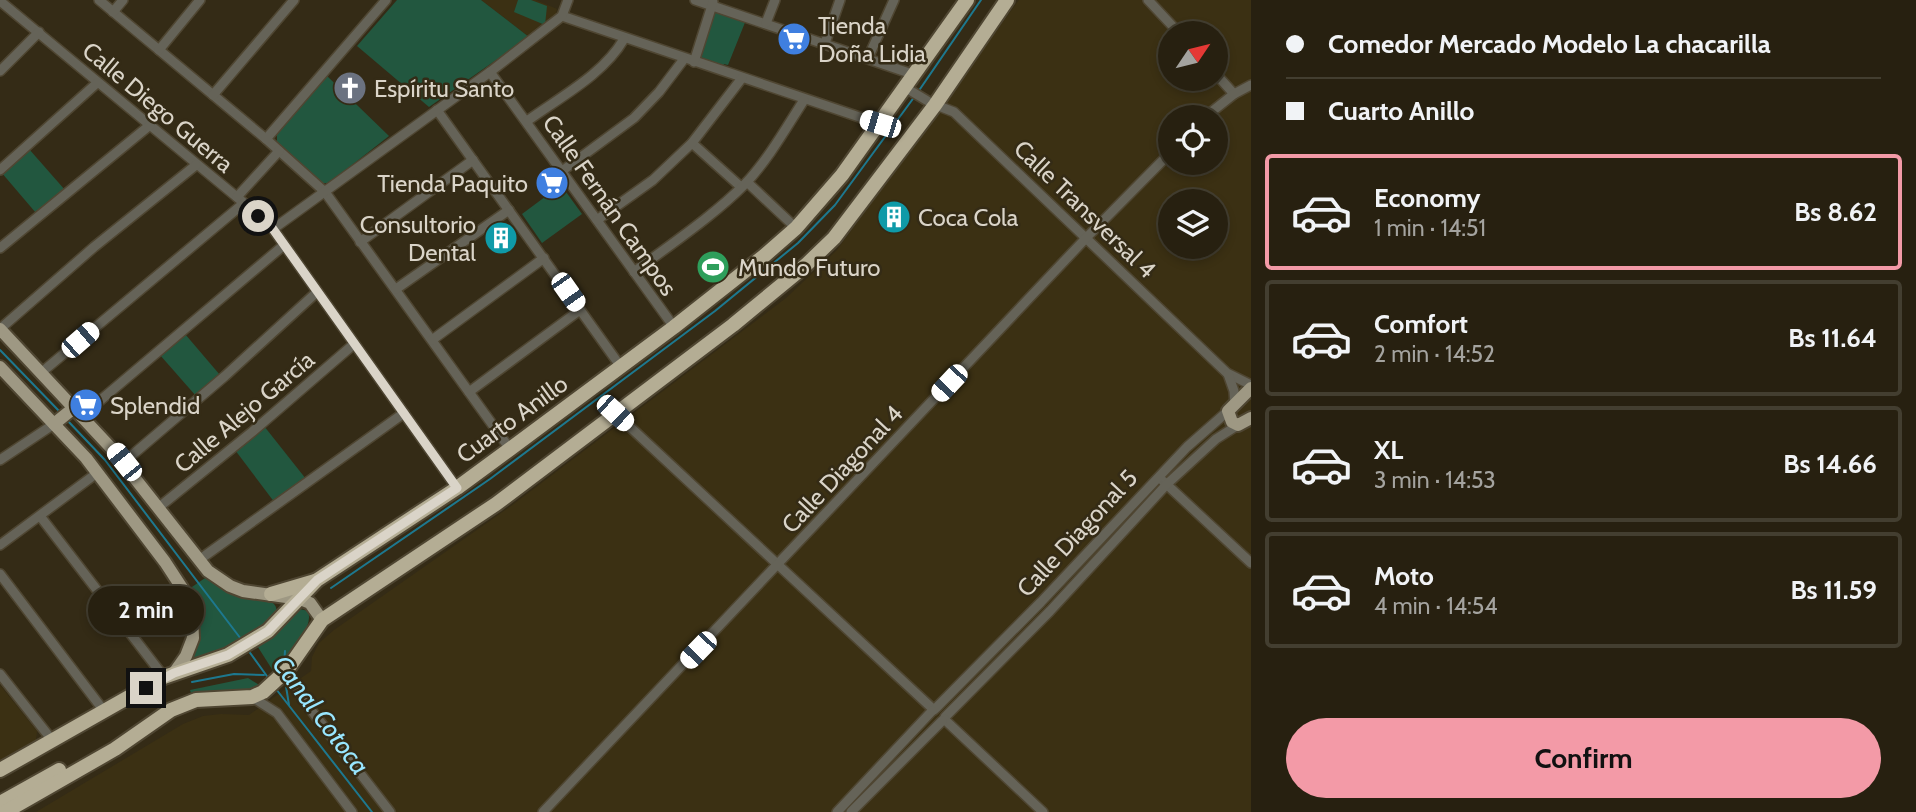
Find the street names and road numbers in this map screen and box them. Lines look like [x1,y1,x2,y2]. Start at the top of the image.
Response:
street label: Calle Diego Guerra [77,36,240,179]
street label: Calle Fernán Campos [537,109,683,301]
street label: Calle Transversal 4 [1008,134,1162,284]
street label: Calle Alejo García [168,345,320,479]
street label: Cuarto Anillo [451,369,573,469]
street label: Calle Diagonal 4 [775,399,909,539]
street label: Calle Diagonal 5 [1011,463,1143,603]

